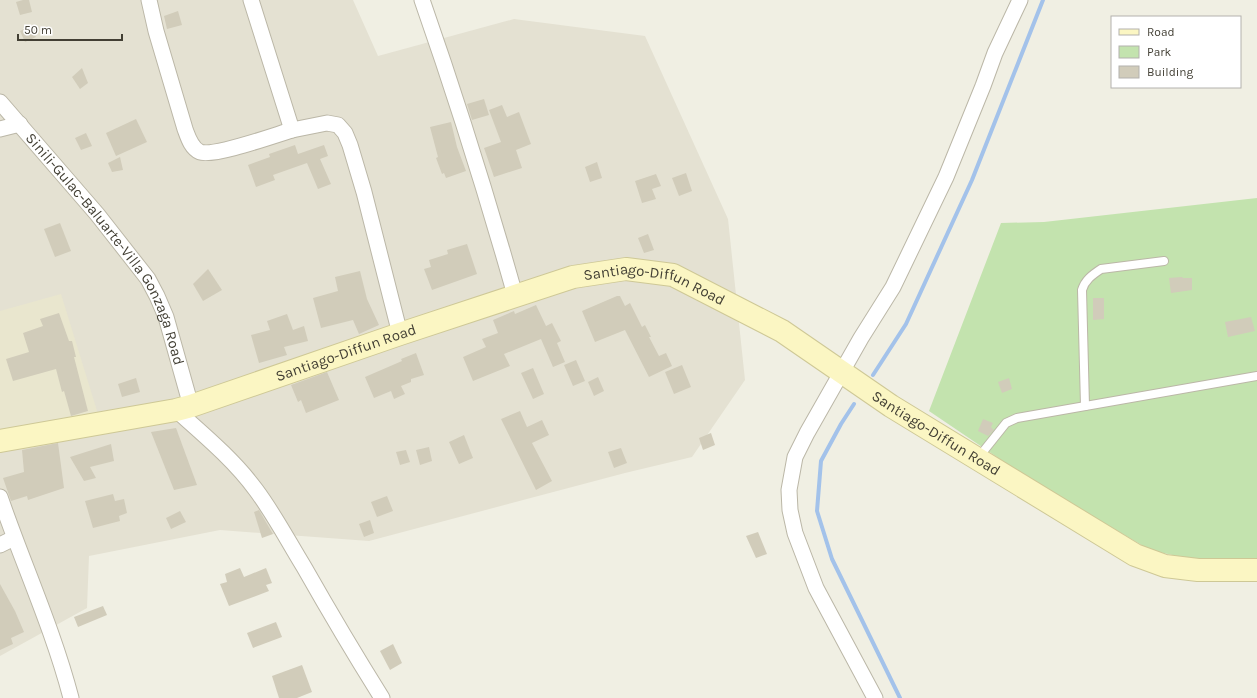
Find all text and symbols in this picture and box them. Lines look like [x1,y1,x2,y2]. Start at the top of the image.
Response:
scale bar [18,16,122,42]
legend [1111,16,1241,88]
text: 50 m [24,23,52,37]
text: Road [1147,25,1175,39]
text: Park [1147,45,1172,59]
text: Building [1147,65,1194,79]
street label: Sinili-Gulac-Baluarte-Villa Gonzaga Road [22,129,188,367]
street label: Santiago-Diffun Road [582,260,728,309]
street label: Santiago-Diffun Road [273,320,419,385]
street label: Santiago-Diffun Road [869,387,1004,480]

